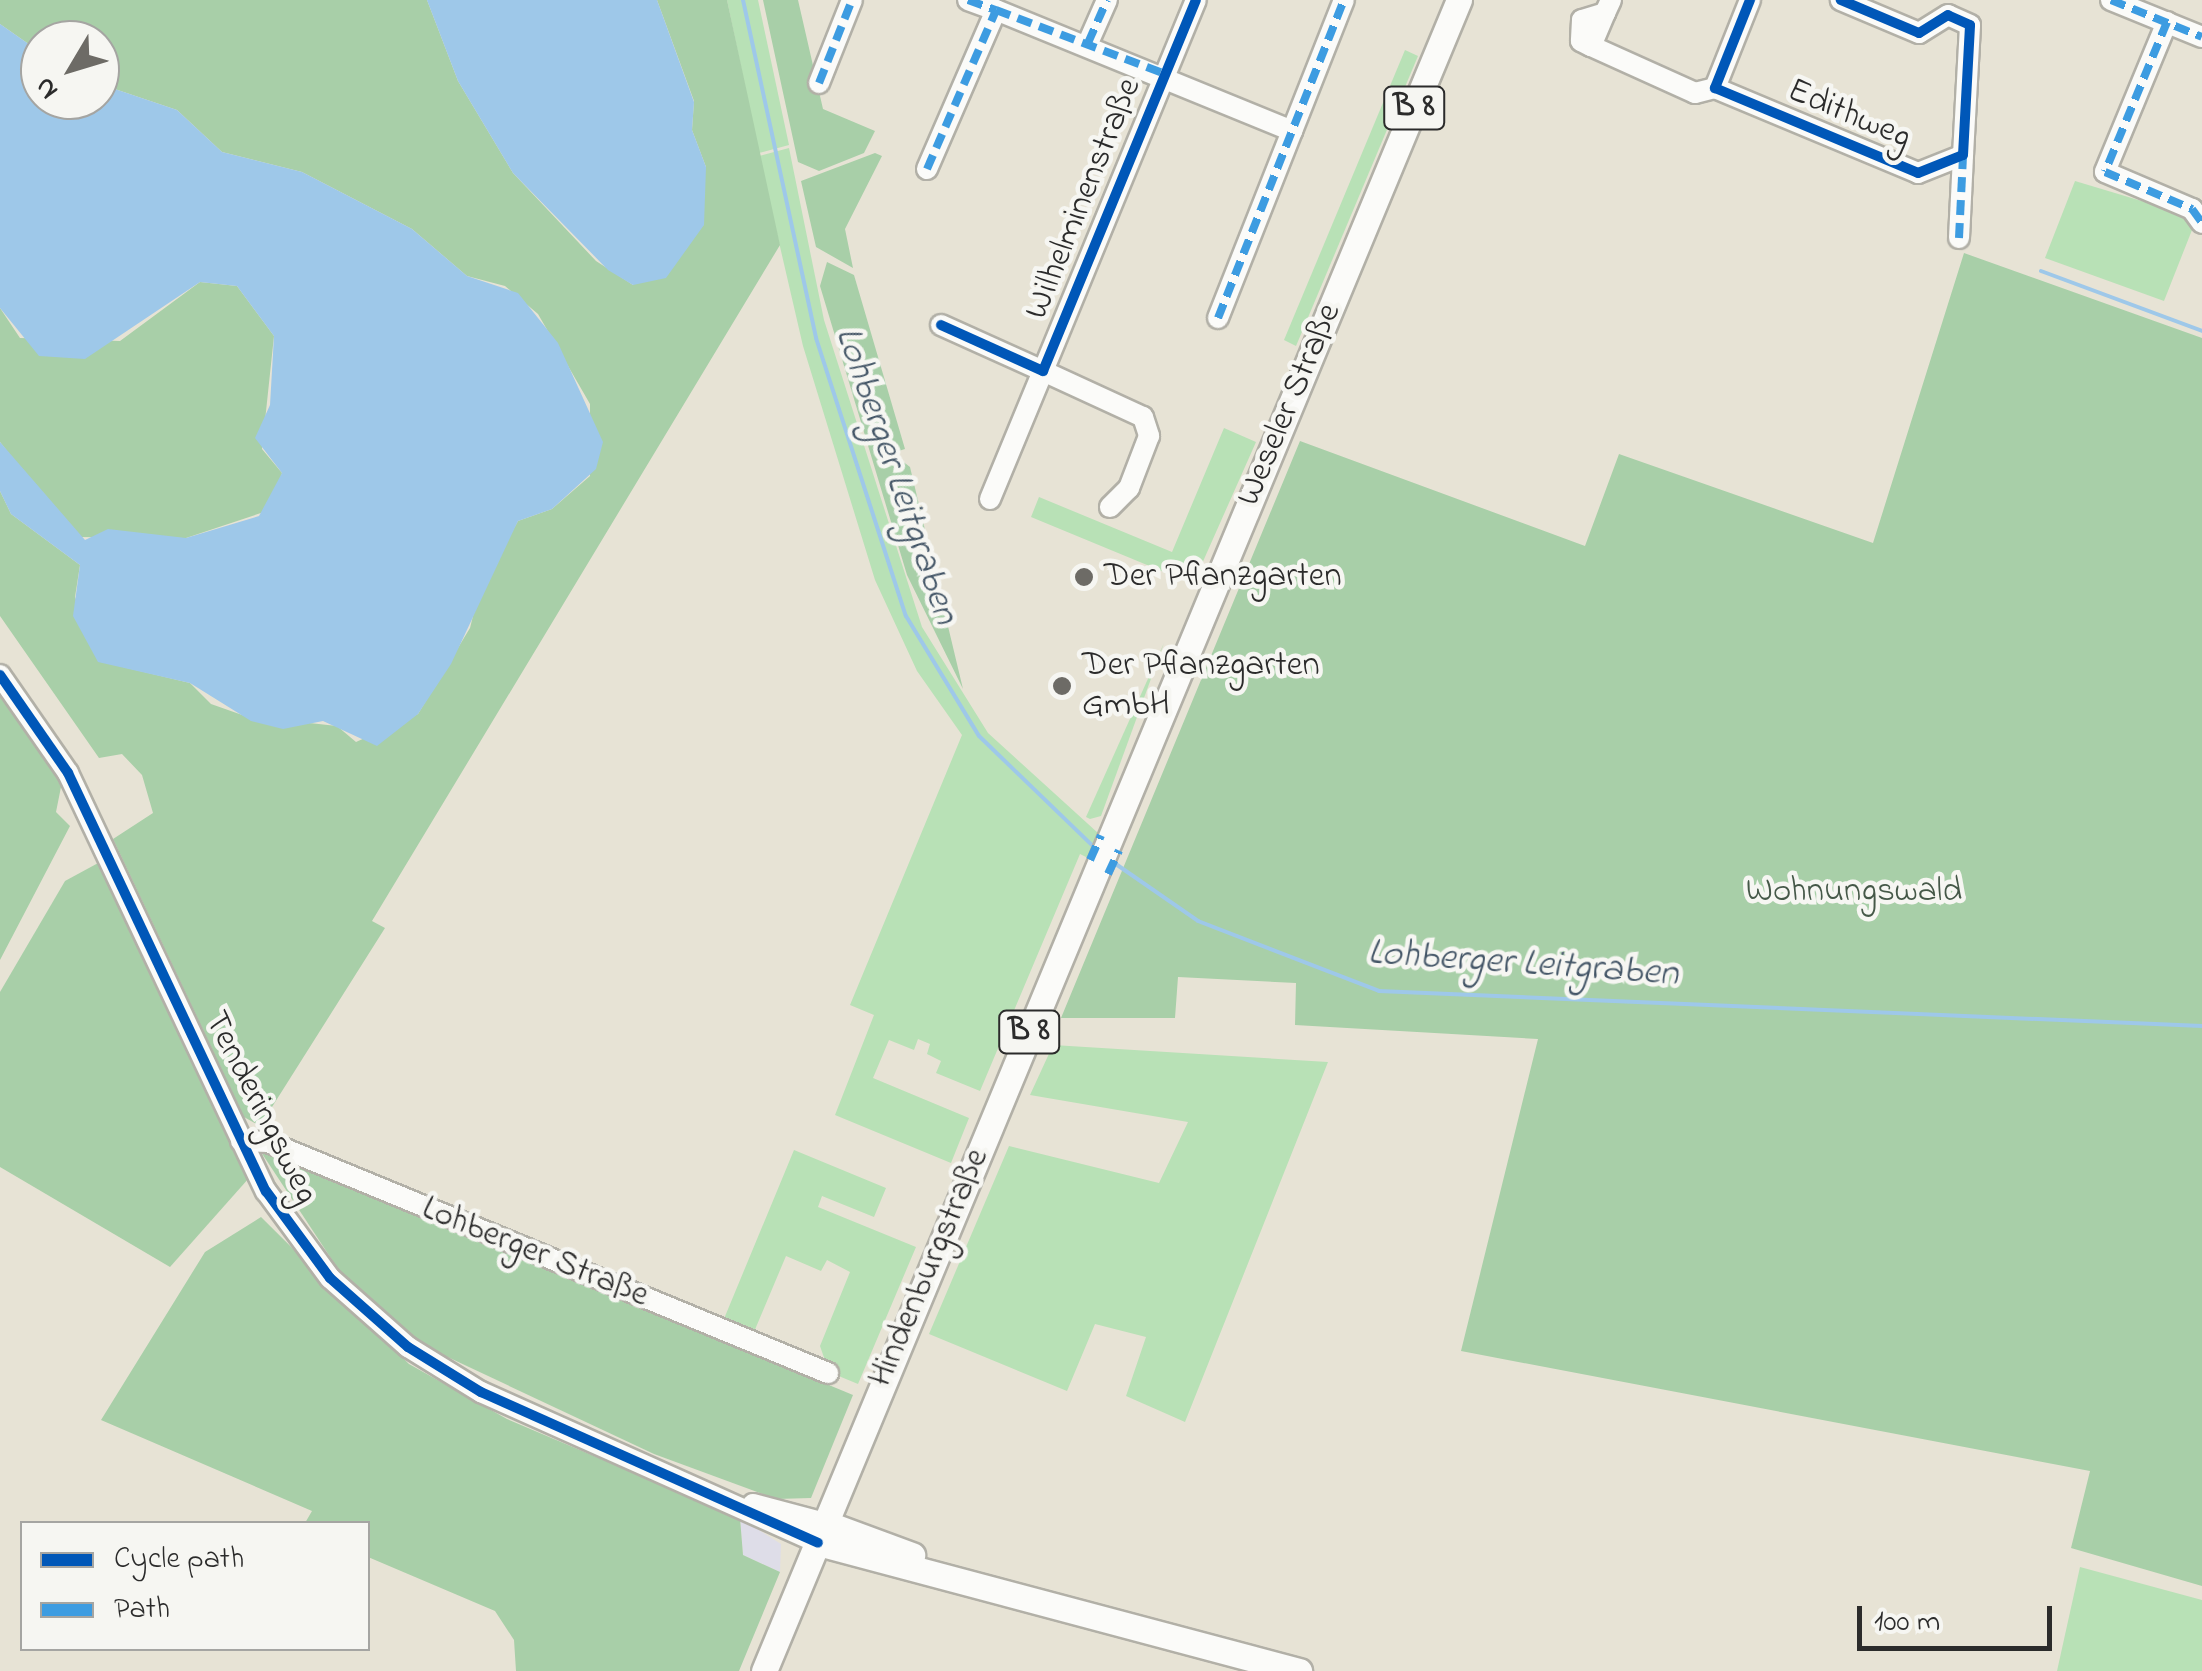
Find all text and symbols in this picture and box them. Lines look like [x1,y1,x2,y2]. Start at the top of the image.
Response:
north arrow [20,20,120,120]
text: N [26,67,70,108]
street label: Edithweg [1781,70,1917,160]
street label: Wilhelminenstraße [1017,72,1151,326]
road number: B 8 [1382,81,1446,135]
street label: Weseler Straße [1229,298,1351,512]
water label: Lohberger Leitgraben [823,322,967,630]
place label: Der Pflanzgarten [1104,556,1342,598]
marker: Der Pflanzgarten [1073,566,1095,588]
place label: Der Pflanzgarten GmbH [1082,645,1320,727]
marker: Der Pflanzgarten GmbH [1051,675,1073,697]
park label: Wohnungswald [1746,871,1962,913]
water label: Lohberger Leitgraben [1366,931,1680,999]
street label: Tenderingsweg [193,1005,327,1211]
road number: B 8 [996,1005,1062,1059]
street label: Hindenburgstraße [861,1143,999,1393]
street label: Lohberger Straße [416,1188,654,1318]
legend [20,1521,370,1651]
text: Cycle path [114,1538,244,1582]
scale bar [1862,1586,2057,1648]
text: Path [114,1588,170,1632]
text: 100 m [1874,1601,1940,1645]

